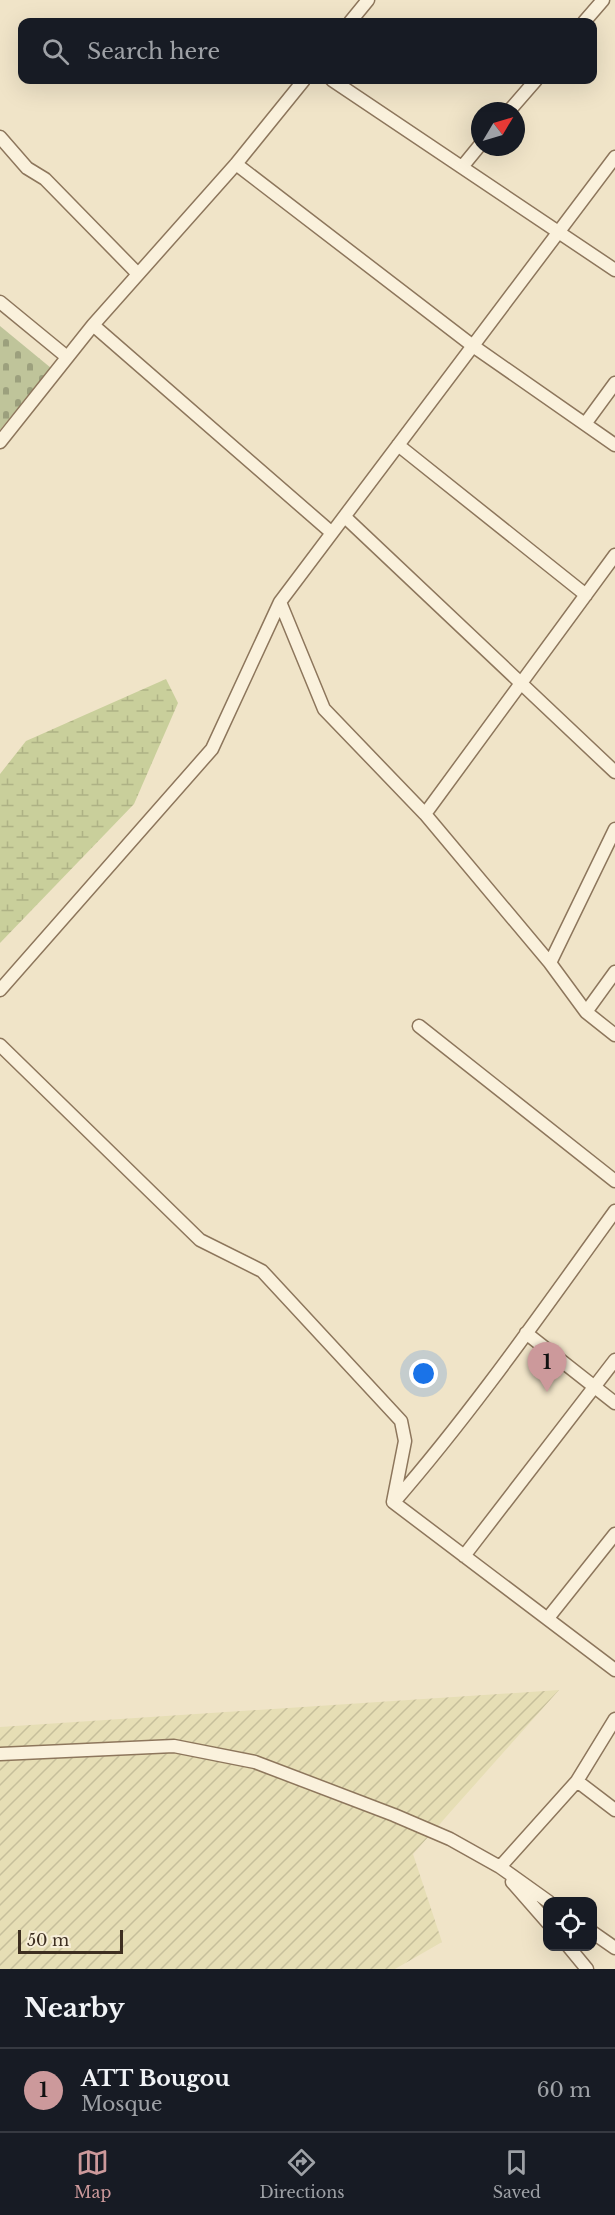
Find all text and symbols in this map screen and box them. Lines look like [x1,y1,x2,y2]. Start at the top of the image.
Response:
search box [18,18,597,84]
icon: search [39,35,72,68]
text: Search here [87,38,220,65]
north arrow [471,102,525,156]
pin: 1 [528,1342,566,1392]
your location [409,1359,438,1388]
map controls [543,1897,597,1951]
button: locate [543,1897,597,1951]
scale bar [18,1927,123,1954]
text: 50 m [27,1930,69,1950]
text: Nearby [24,1992,125,2024]
text: ATT Bougou [81,2065,230,2092]
text: 1 [39,2078,48,2102]
text: 60 m [537,2078,591,2102]
text: Mosque [81,2092,162,2116]
tab: Map [74,2146,111,2202]
tab: Directions [259,2146,344,2202]
tab: Saved [493,2146,541,2202]

